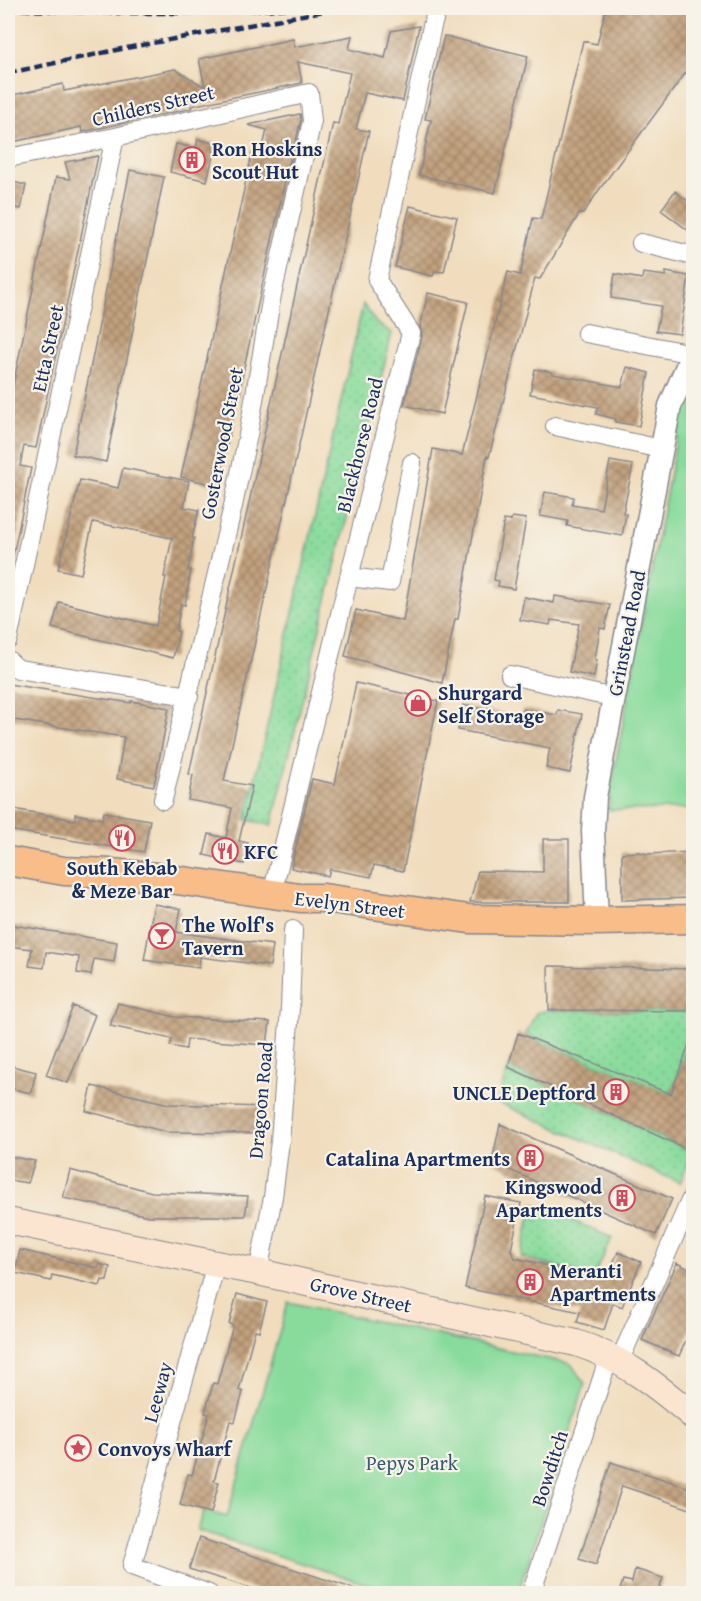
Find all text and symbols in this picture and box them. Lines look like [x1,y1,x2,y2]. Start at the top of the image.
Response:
street label: Childers Street [89,77,217,133]
place label: Ron Hoskins Scout Hut [212,134,322,186]
building icon: Ron Hoskins Scout Hut [177,145,207,175]
street label: Etta Street [24,302,70,394]
street label: Gosterwood Street [192,364,250,522]
street label: Blackhorse Road [328,374,390,516]
street label: Grinstead Road [600,567,652,698]
place label: Shurgard Self Storage [438,678,544,730]
shop icon: Shurgard Self Storage [403,688,433,718]
restaurant icon: South Kebab & Meze Bar [107,823,137,853]
restaurant icon: KFC [210,836,240,866]
place label: KFC [244,837,278,866]
place label: South Kebab & Meze Bar [67,853,178,905]
street label: Evelyn Street [293,883,407,925]
place label: The Wolf's Tavern [182,910,274,962]
bar icon: The Wolf's Tavern [147,921,177,951]
street label: Dragoon Road [240,1040,280,1160]
building icon: UNCLE Deptford [601,1077,631,1107]
place label: UNCLE Deptford [452,1078,597,1107]
building icon: Catalina Apartments [515,1143,545,1173]
place label: Catalina Apartments [326,1144,510,1173]
place label: Kingswood Apartments [496,1172,603,1224]
building icon: Kingswood Apartments [607,1183,637,1213]
place label: Meranti Apartments [550,1256,656,1308]
building icon: Meranti Apartments [515,1267,545,1297]
street label: Grove Street [307,1268,415,1320]
street label: Leeway [135,1358,179,1426]
street label: Bowditch [523,1426,575,1510]
place icon: Convoys Wharf [63,1433,93,1463]
place label: Convoys Wharf [98,1434,233,1463]
park label: Pepys Park [366,1448,459,1477]

